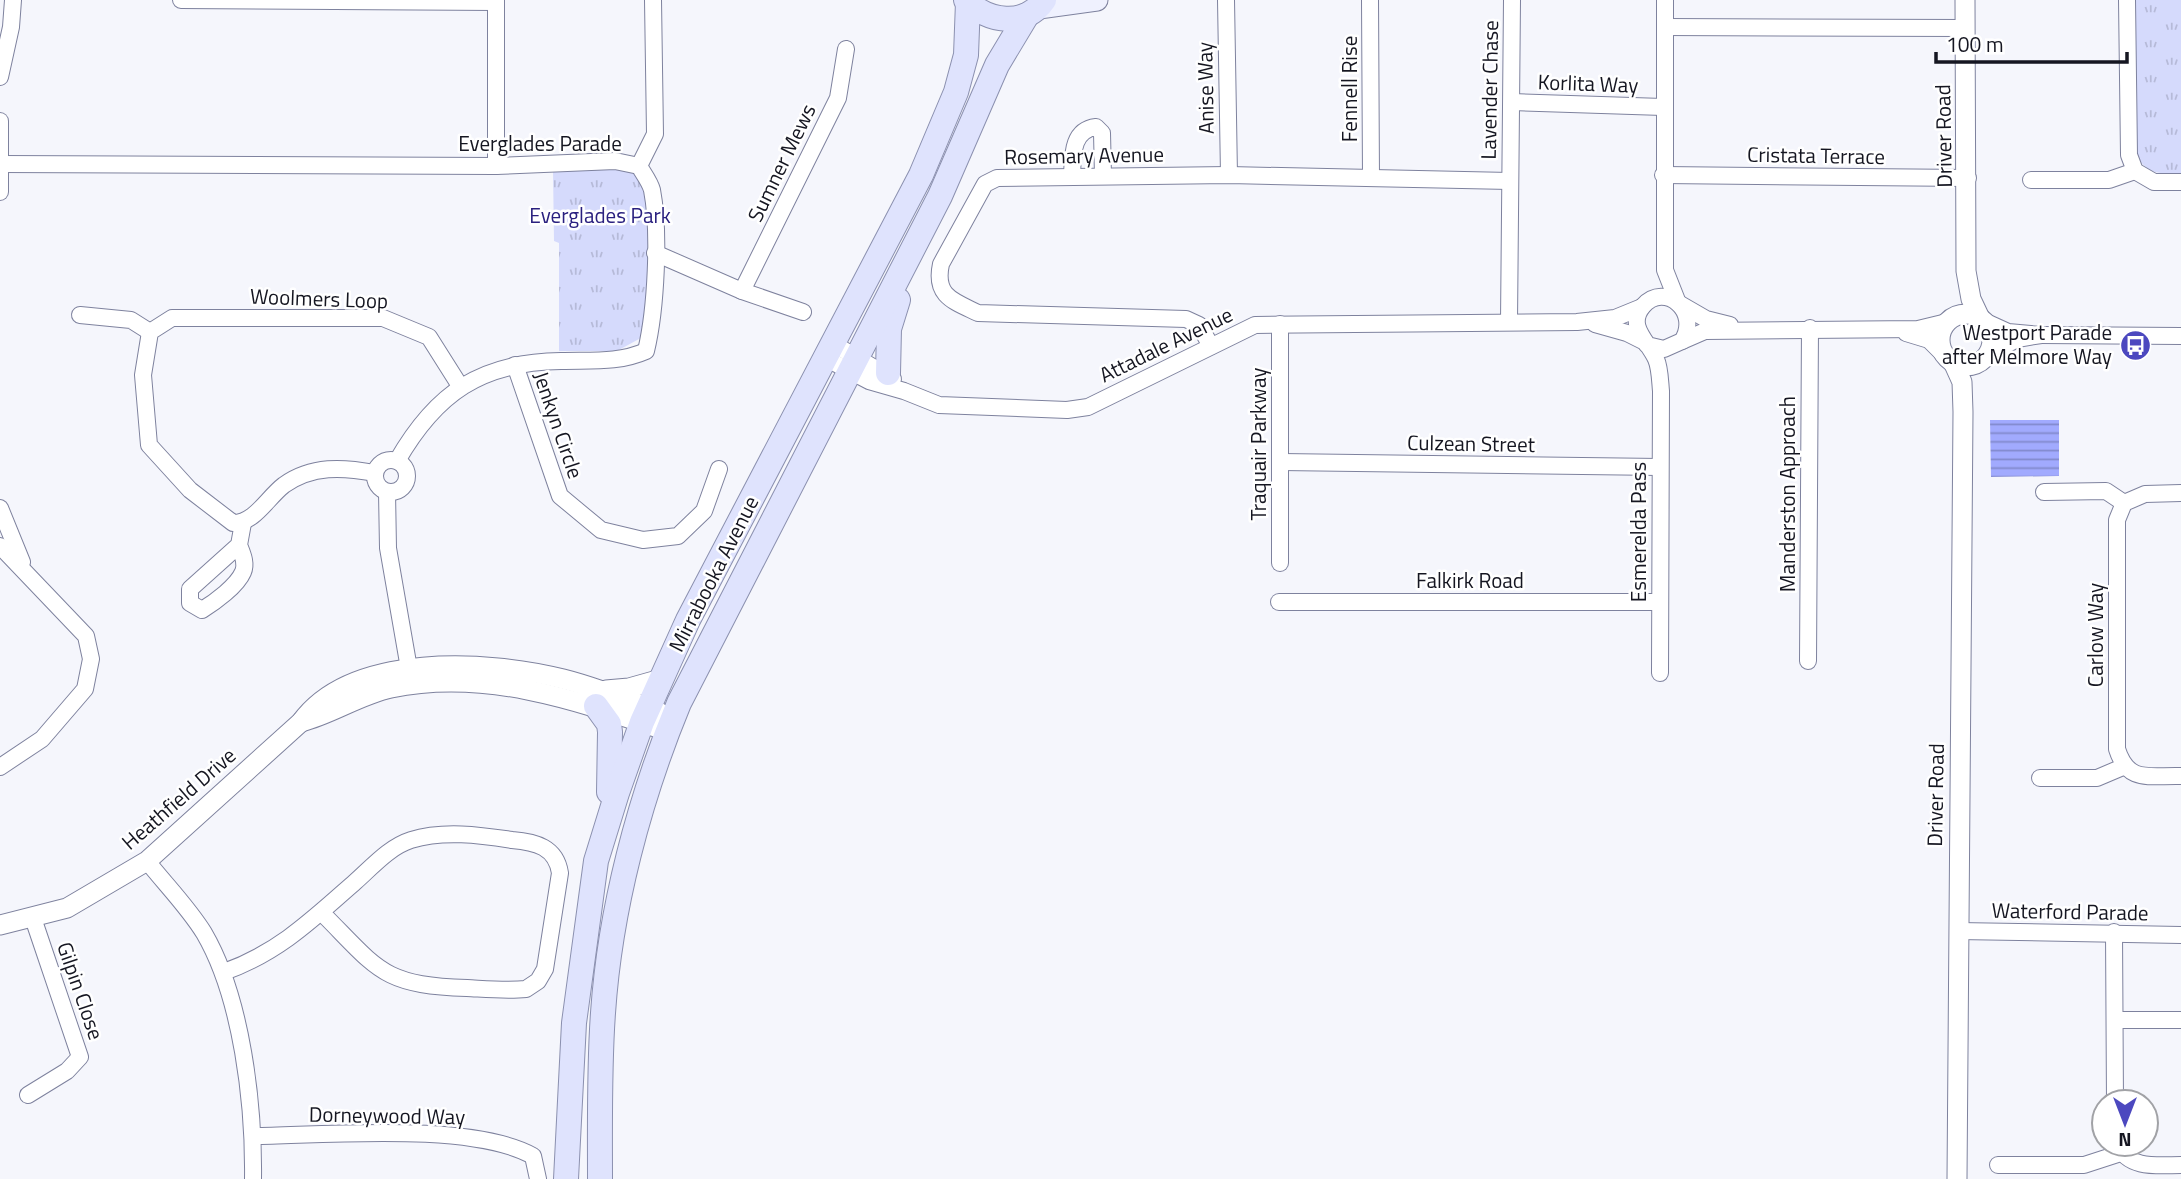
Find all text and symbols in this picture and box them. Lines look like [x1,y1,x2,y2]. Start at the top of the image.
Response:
street label: Lavender Chase [1472,20,1506,160]
scale bar [1936,21,2127,65]
text: 100 m [1946,28,2003,60]
street label: Fennell Rise [1333,36,1365,142]
street label: Anise Way [1188,42,1222,134]
street label: Korlita Way [1537,65,1639,101]
street label: Driver Road [1926,84,1960,188]
street label: Sumner Mews [739,98,823,227]
street label: Everglades Parade [458,127,622,159]
street label: Rosemary Avenue [1004,138,1164,172]
street label: Cristata Terrace [1747,138,1885,172]
park label: Everglades Park [529,199,671,231]
street label: Woolmers Loop [249,280,389,316]
street label: Attadale Avenue [1093,298,1238,390]
place label: Westport Parade after Melmore Way [1942,316,2112,372]
bus stop icon: Westport Parade after Melmore Way [2118,328,2152,362]
street label: Jenkyn Circle [526,367,592,483]
street label: Traquair Parkway [1242,368,1274,520]
street label: Manderston Approach [1771,396,1803,592]
street label: Culzean Street [1407,426,1536,460]
street label: Esmerelda Pass [1622,462,1654,602]
street label: Mirrabooka Avenue [660,490,766,657]
street label: Falkirk Road [1416,564,1524,596]
street label: Carlow Way [2079,583,2111,687]
street label: Heathfield Drive [114,739,243,857]
street label: Driver Road [1918,743,1952,847]
street label: Waterford Parade [1991,894,2149,928]
street label: Gilpin Close [49,937,113,1044]
north arrow [2090,1088,2160,1158]
street label: Dorneywood Way [309,1098,465,1132]
text: N [2118,1126,2132,1155]

